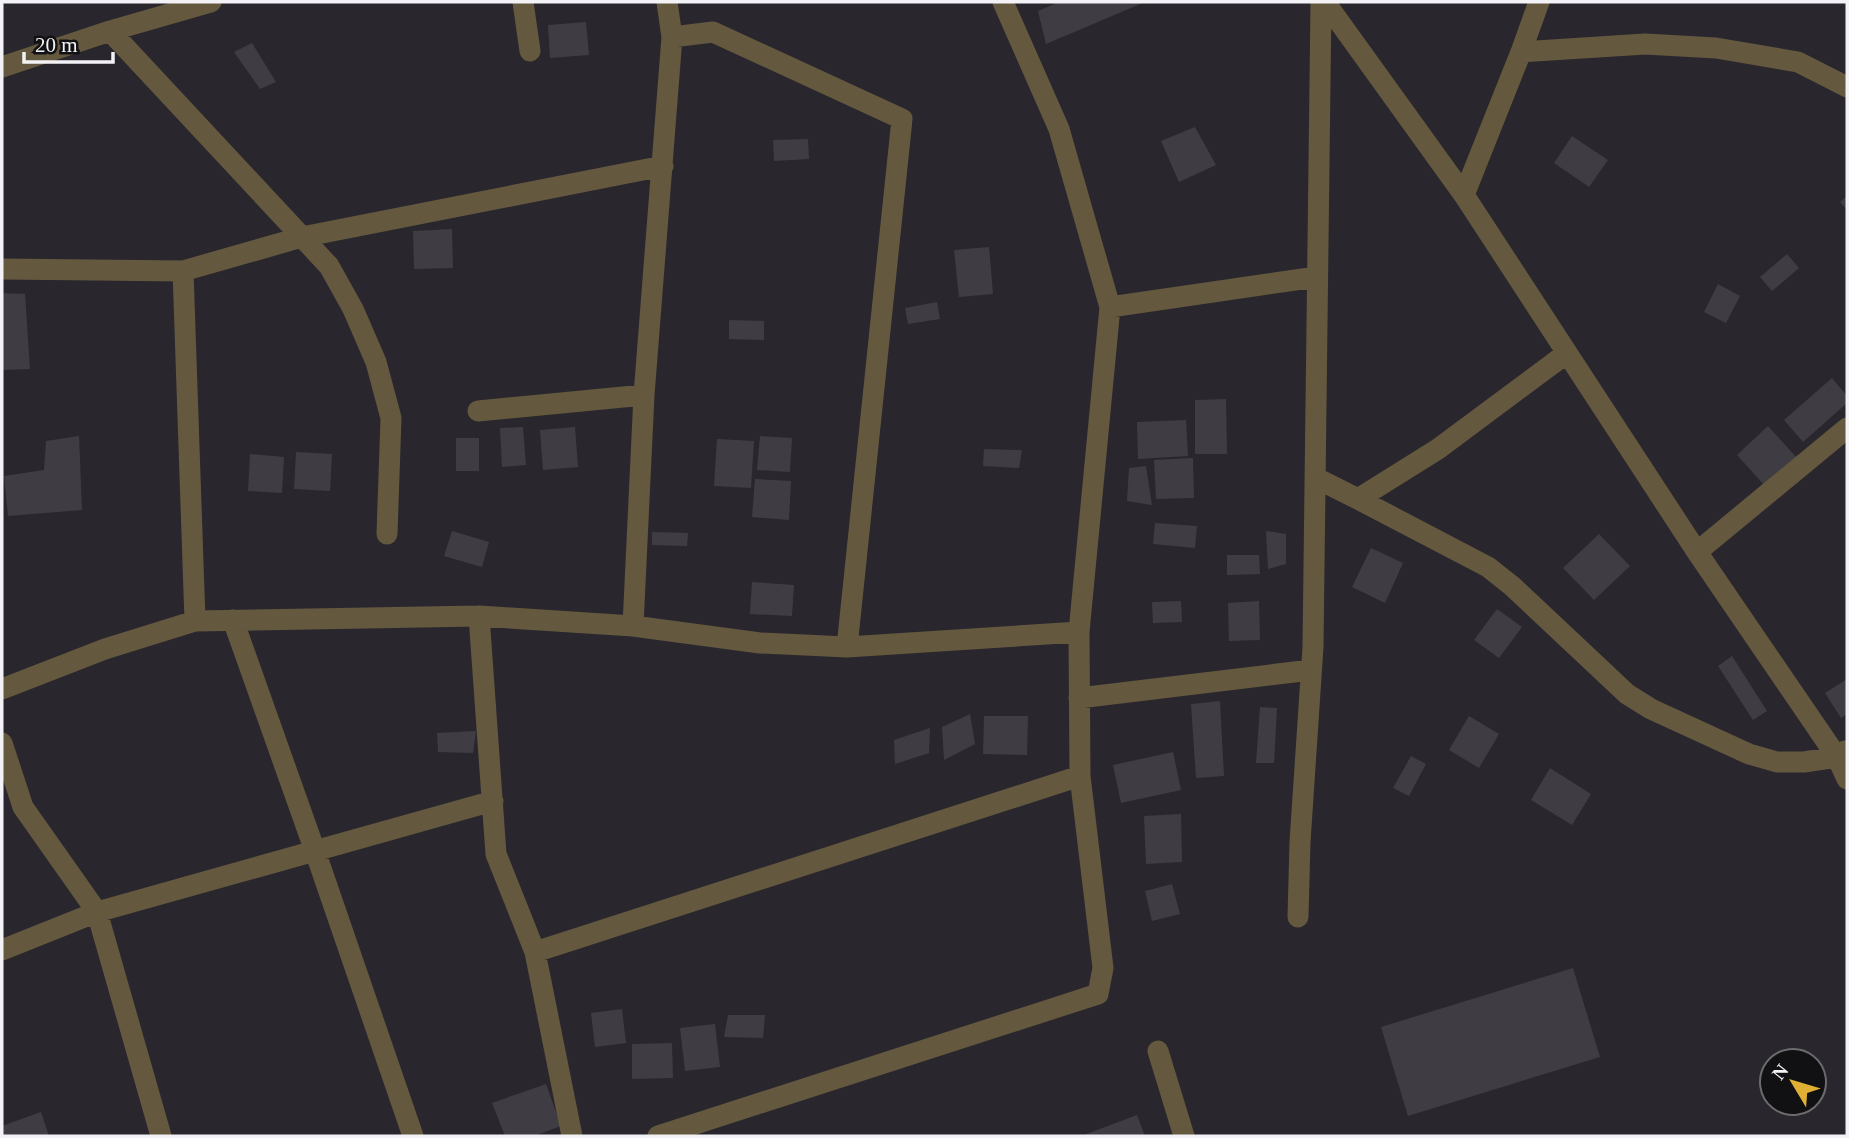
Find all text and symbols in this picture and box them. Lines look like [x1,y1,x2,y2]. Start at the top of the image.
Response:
scale bar [24,21,114,65]
text: 20 m [35,33,78,57]
north arrow [1758,1047,1828,1117]
text: N [1767,1060,1793,1084]

